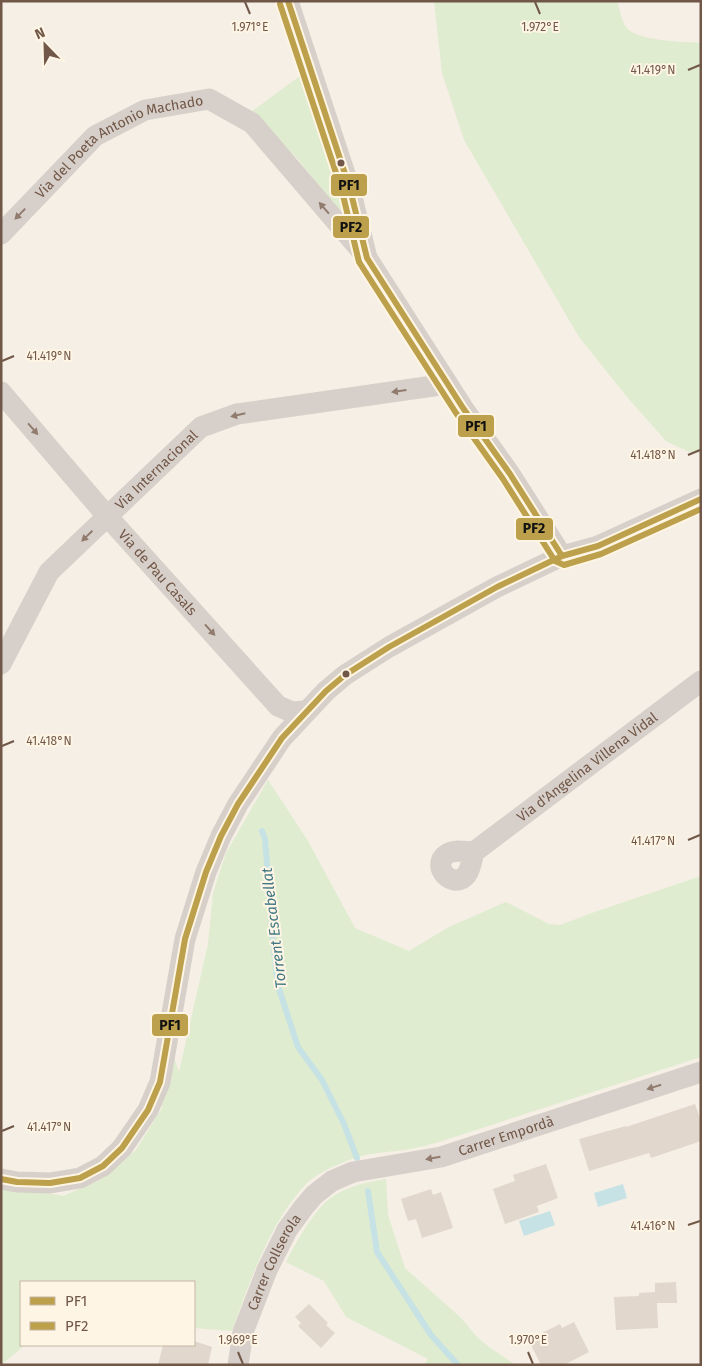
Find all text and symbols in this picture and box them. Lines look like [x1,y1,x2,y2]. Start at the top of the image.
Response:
north arrow [20,20,70,70]
text: 1.971°E [232,20,268,34]
text: 1.972°E [521,20,559,34]
text: N [33,24,48,43]
text: 41.419°N [630,63,676,77]
street label: Via del Poeta Antonio Machado [32,92,204,202]
unlabelled marker [336,158,346,168]
line badge: PF1 [330,173,368,197]
text: PF1 [338,177,360,194]
one-way arrow [319,202,330,214]
one-way arrow [14,208,26,220]
line badge: PF2 [332,215,370,239]
text: PF2 [340,219,362,236]
text: 41.419°N [26,349,72,363]
one-way arrow [391,387,407,395]
one-way arrow [231,411,246,419]
line badge: PF1 [457,414,495,438]
text: PF1 [465,418,487,435]
one-way arrow [27,423,39,435]
street label: Via Internacional [112,427,201,513]
text: 41.418°N [630,448,676,462]
line badge: PF2 [515,517,554,541]
text: PF2 [523,520,545,537]
street label: Via de Pau Casals [114,526,201,619]
one-way arrow [81,530,93,542]
one-way arrow [204,623,216,635]
unlabelled marker [341,669,351,679]
street label: Via d'Angelina Villena Vidal [514,709,661,826]
text: 41.418°N [26,734,72,748]
text: 41.417°N [631,834,675,848]
water label: Torrent Escabellat [258,866,290,989]
line badge: PF1 [151,1013,189,1037]
text: PF1 [159,1017,181,1034]
one-way arrow [647,1084,662,1092]
street label: Carrer Empordà [456,1113,556,1160]
text: 41.417°N [27,1120,71,1134]
one-way arrow [425,1155,441,1163]
street label: Carrer Collserola [244,1211,305,1313]
text: 41.416°N [630,1219,676,1233]
legend [20,1281,195,1346]
text: PF1 [65,1292,87,1310]
text: PF2 [65,1317,88,1335]
text: 1.969°E [218,1333,258,1347]
text: 1.970°E [509,1333,547,1347]

